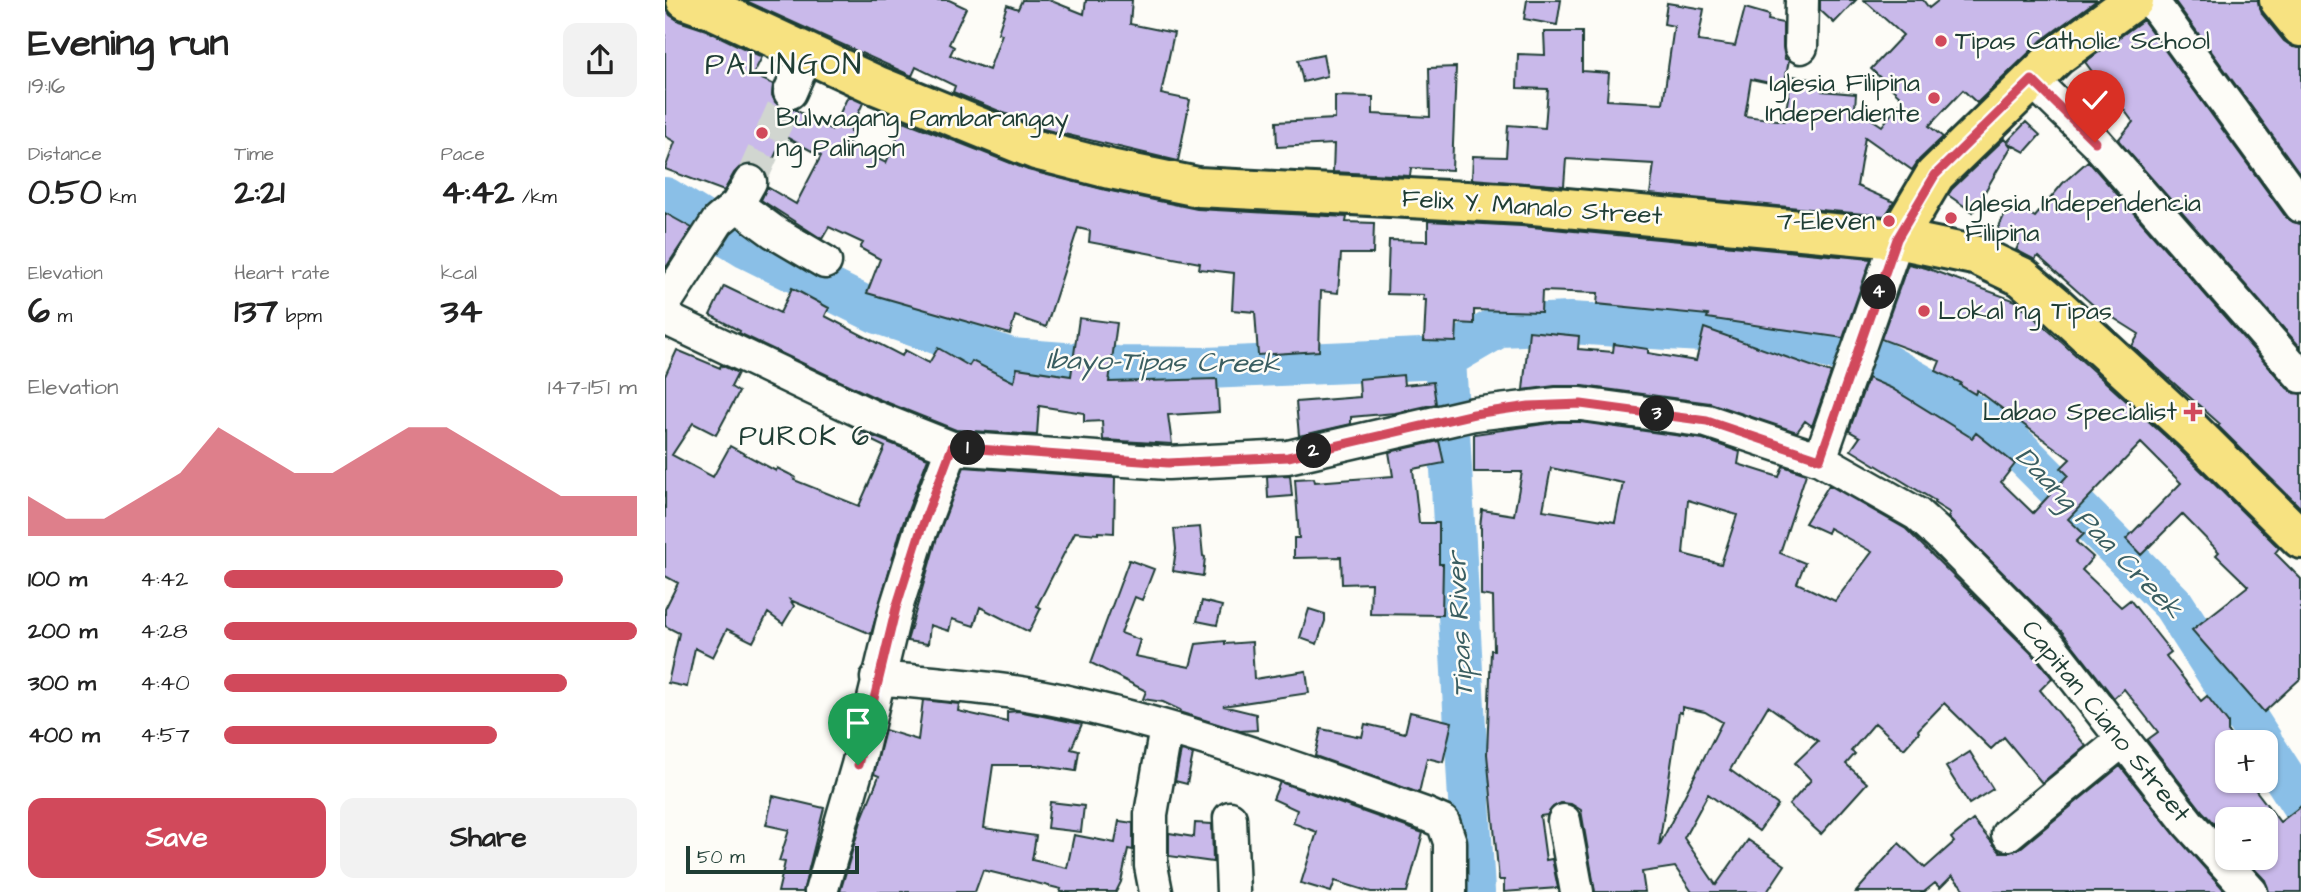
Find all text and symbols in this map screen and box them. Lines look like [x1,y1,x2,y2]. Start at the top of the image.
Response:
text: Evening run [28,18,229,70]
button: share [563,23,637,97]
place label: Tipas Catholic School [1955,23,2210,59]
marker: Tipas Catholic School [1933,33,1949,49]
district label: PALINGON [705,44,863,86]
place label: Iglesia Filipina Independiente [1765,65,1920,131]
text: 19:16 [28,70,65,102]
pin [2065,70,2125,142]
icon: check [2076,81,2114,119]
marker: Iglesia Filipina Independiente [1926,90,1942,106]
place label: Bulwagang Pambarangay ng Palingon [776,100,1069,168]
marker: Bulwagang Pambarangay ng Palingon [754,125,770,141]
text: Distance [28,141,102,168]
text: Time [234,141,274,168]
text: Pace [441,141,485,168]
text: 0.50 [28,168,102,217]
text: 2:21 [234,168,285,217]
text: 4:42 [441,168,514,217]
street label: Felix Y. Manalo Street [1401,180,1664,234]
text: km [102,184,136,211]
text: /km [514,184,557,211]
place label: Iglesia Independencia Filipina [1965,185,2201,251]
place label: 7-Eleven [1777,203,1875,239]
marker: Iglesia Independencia Filipina [1943,210,1959,226]
marker: 7-Eleven [1881,213,1897,229]
text: Elevation [28,260,103,287]
text: Heart rate [234,260,330,287]
text: kcal [441,260,477,287]
pin: 4 [1861,274,1897,310]
text: 4 [1872,278,1885,305]
text: 6 [28,287,50,336]
text: 137 [234,287,278,336]
text: 34 [441,287,482,336]
place label: Lokal ng Tipas [1938,293,2112,331]
text: m [50,303,72,330]
text: bpm [278,303,322,330]
marker: Lokal ng Tipas [1916,303,1932,319]
water label: Ibayo-Tipas Creek [1046,340,1281,385]
text: Elevation [28,371,119,403]
text: 147–151 m [548,371,637,403]
place label: Labao Specialist [1982,394,2177,430]
pin: 3 [1639,396,1675,432]
text: 3 [1652,400,1661,427]
marker: Labao Specialist [2183,402,2203,422]
district label: PUROK 6 [739,417,871,456]
pin: 1 [951,430,985,466]
text: 1 [966,434,969,461]
pin: 2 [1297,434,1331,468]
text: 2 [1308,437,1319,464]
water label: Daang Paa Creek [2006,438,2192,629]
water label: Tipas River [1437,548,1483,699]
text: 100 m [28,563,87,595]
text: 4:42 [140,563,188,595]
street label: Capitan Ciano Street [2013,612,2199,830]
text: 200 m [28,615,97,647]
text: 4:28 [140,615,188,647]
text: 300 m [28,667,96,699]
text: 4:40 [140,667,190,699]
pin [828,693,888,765]
icon: arrive [839,704,877,742]
text: 400 m [28,719,100,751]
text: 4:57 [140,719,190,751]
map controls [2215,730,2278,870]
button: + [2215,730,2278,793]
button: Save [28,798,326,878]
button: Share [340,798,637,878]
button: − [2215,807,2278,870]
scale bar [686,843,859,875]
text: 50 m [697,844,745,871]

